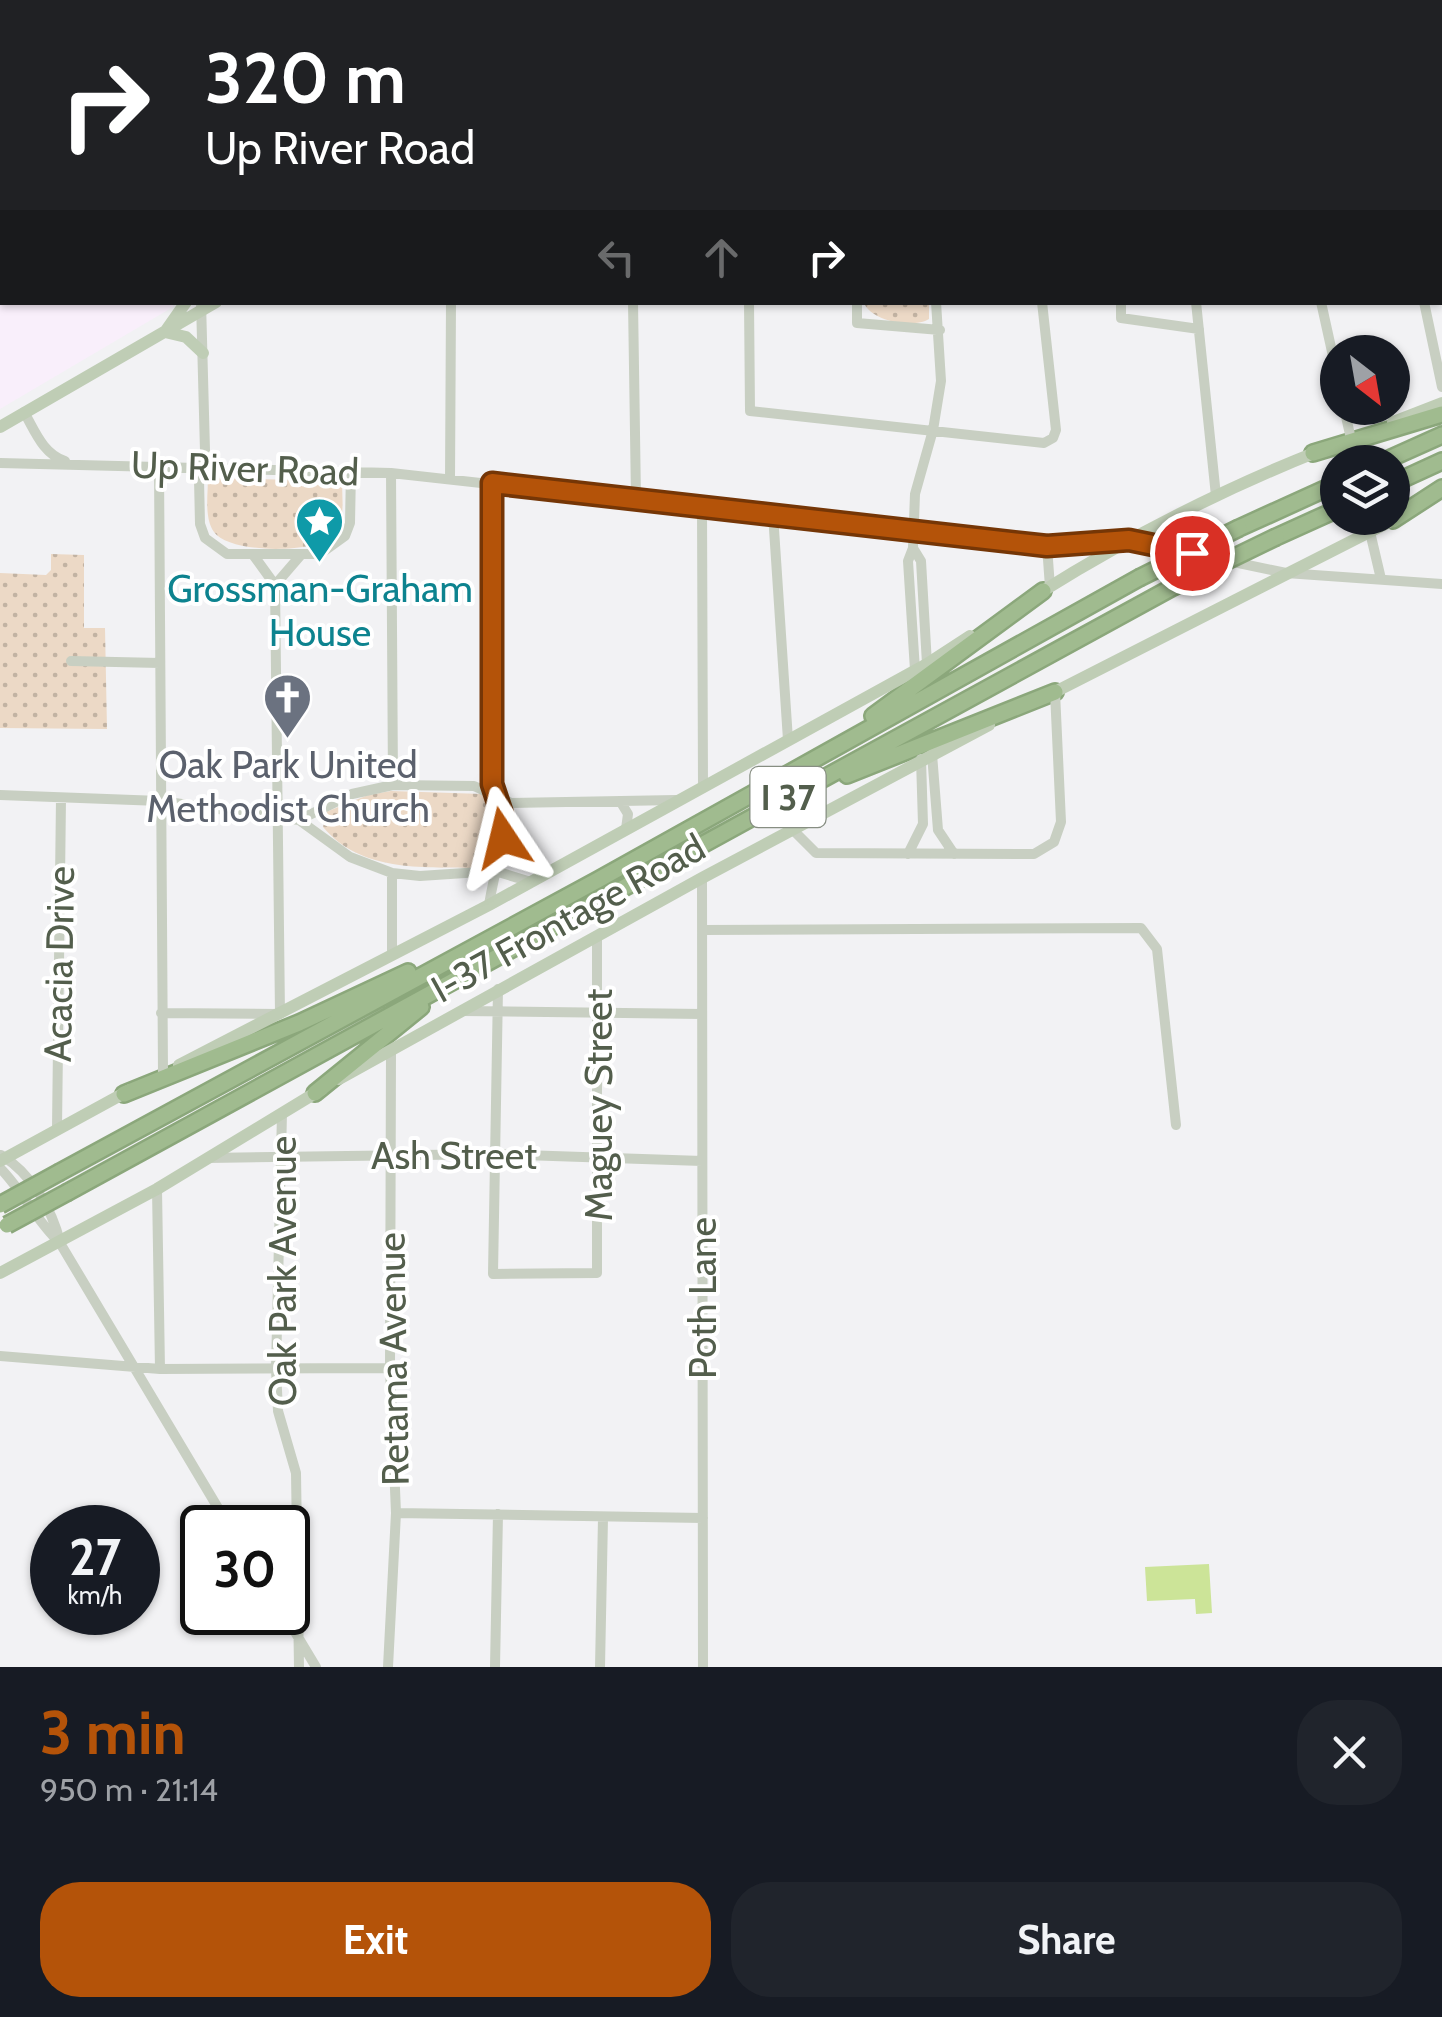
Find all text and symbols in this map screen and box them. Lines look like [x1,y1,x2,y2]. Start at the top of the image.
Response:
text: 320 m [205,35,406,121]
icon: right [40,40,170,170]
text: Up River Road [205,121,475,175]
icon: left [589,230,644,285]
icon: ahead [694,230,749,285]
icon: right [799,230,854,285]
north arrow [1320,335,1410,425]
map controls [1320,335,1410,535]
street label: Up River Road [130,441,360,495]
button: layers [1320,445,1410,535]
place icon: Grossman-Graham House [294,496,346,564]
pin [1150,511,1235,596]
icon: arrive [1165,526,1220,581]
place label: Grossman-Graham House [167,565,473,656]
church icon: Oak Park United Methodist Church [262,672,314,740]
place label: Oak Park United Methodist Church [146,741,430,832]
road number: I 37 [750,767,826,827]
position arrow [451,786,555,890]
street label: I-37 Frontage Road [423,823,713,1013]
street label: Acacia Drive [34,866,84,1062]
street label: Maguey Street [575,989,622,1221]
street label: Ash Street [371,1132,537,1179]
street label: Oak Park Avenue [259,1136,306,1406]
street label: Poth Lane [679,1217,726,1379]
street label: Retama Avenue [367,1232,419,1486]
speed limit sign: 30 [180,1505,310,1635]
text: 27 [69,1527,121,1588]
text: km/h [68,1580,122,1610]
text: 3 min [40,1696,186,1769]
button: close [1297,1700,1402,1805]
text: 950 m · 21:14 [40,1770,218,1809]
button: Exit [40,1882,711,1997]
button: Share [731,1882,1402,1997]

